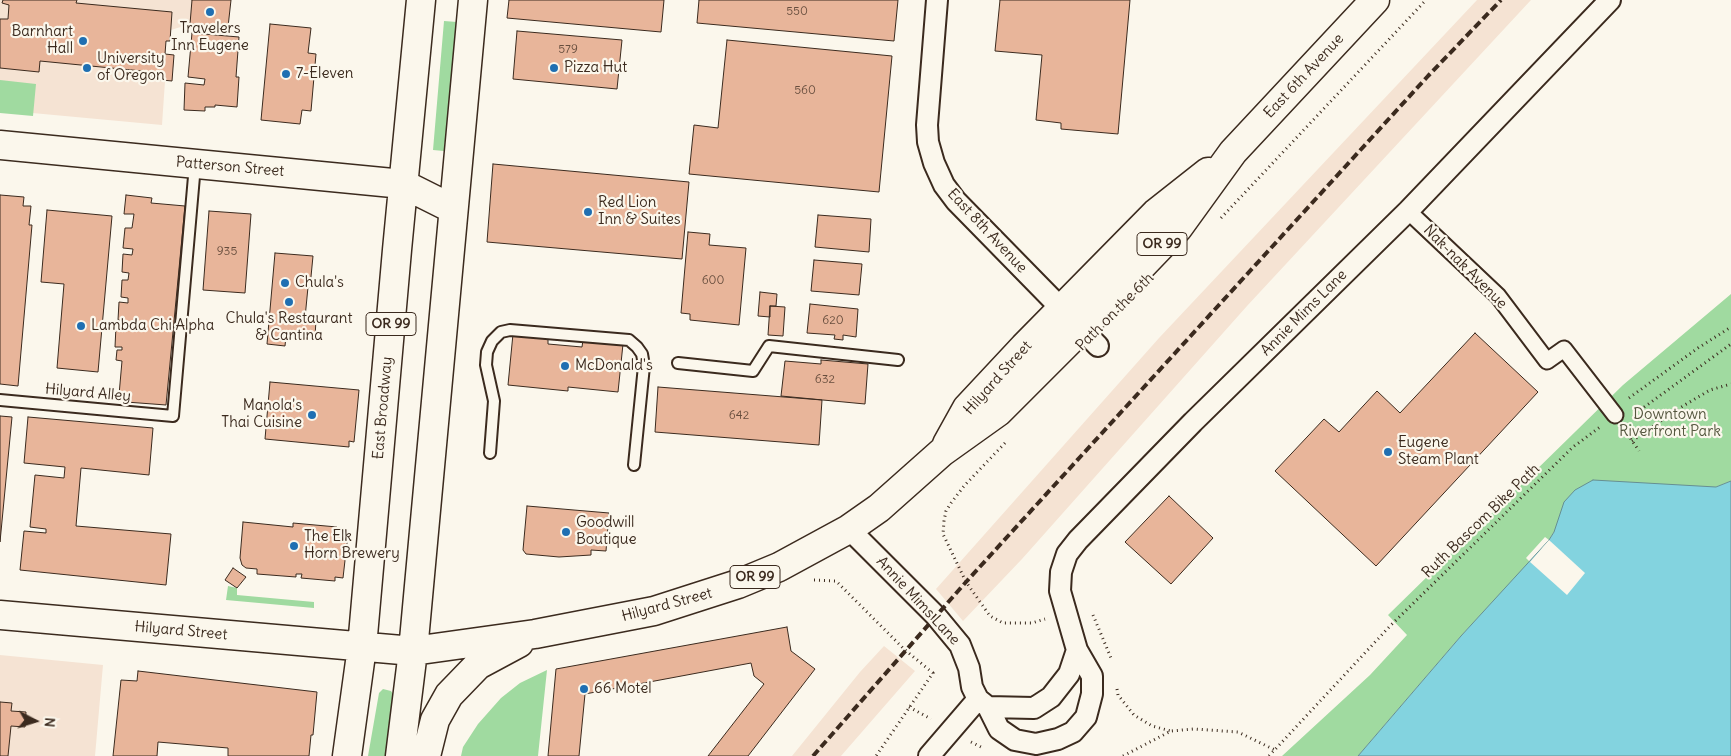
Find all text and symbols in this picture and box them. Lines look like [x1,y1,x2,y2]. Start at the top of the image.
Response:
house number: 550 [786,5,808,19]
marker: Travelers Inn Eugene [204,6,216,18]
place label: Travelers Inn Eugene [171,20,249,55]
place label: Barnhart Hall [11,23,73,58]
street label: East 6th Avenue [1260,30,1348,122]
marker: Barnhart Hall [77,35,89,47]
house number: 579 [558,43,578,57]
place label: University of Oregon [97,50,165,85]
place label: Pizza Hut [564,59,627,77]
marker: University of Oregon [81,62,93,74]
marker: Pizza Hut [548,62,560,74]
place label: 7-Eleven [296,65,354,83]
marker: 7-Eleven [280,68,292,80]
house number: 560 [794,84,816,98]
street label: Patterson Street [175,153,285,181]
street label: East 8th Avenue [943,185,1031,277]
place label: Red Lion Inn & Suites [598,194,681,229]
marker: Red Lion Inn & Suites [582,206,594,218]
street label: Nak-nak Avenue [1419,221,1511,313]
road number: OR 99 [1137,232,1187,255]
house number: 935 [217,245,237,259]
street label: Annie Mims Lane [1257,266,1351,360]
street label: Path on the 6th [1072,269,1158,355]
place label: Chula's [295,274,344,292]
house number: 600 [702,274,724,288]
marker: Chula's [279,277,291,289]
marker: Chula's Restaurant & Cantina [283,296,295,308]
place label: Chula's Restaurant & Cantina [226,310,352,345]
road number: OR 99 [366,312,416,336]
house number: 620 [822,314,844,328]
place label: Lambda Chi Alpha [91,317,214,335]
marker: Lambda Chi Alpha [75,320,87,332]
street label: Hilyard Street [960,337,1036,419]
street label: East Broadway [370,356,396,460]
place label: McDonald's [575,357,653,375]
marker: McDonald's [559,360,571,372]
house number: 632 [815,373,835,387]
street label: Hilyard Alley [44,380,132,406]
place label: Manola's Thai Cuisine [221,397,302,432]
park label: Downtown Riverfront Park [1619,406,1721,441]
marker: Manola's Thai Cuisine [306,409,318,421]
house number: 642 [729,409,749,423]
place label: Eugene Steam Plant [1398,434,1479,469]
marker: Eugene Steam Plant [1382,446,1394,458]
street label: Ruth Bascom Bike Path [1418,460,1544,582]
place label: Goodwill Boutique [576,514,636,549]
marker: Goodwill Boutique [560,526,572,538]
place label: The Elk Horn Brewery [304,528,400,563]
marker: The Elk Horn Brewery [288,540,300,552]
street label: Annie Mims Lane [872,553,964,649]
road number: OR 99 [730,566,780,588]
street label: Hilyard Street [620,584,714,626]
street label: Hilyard Street [134,618,228,644]
place label: 66 Motel [594,680,652,698]
marker: 66 Motel [578,683,590,695]
north arrow [10,696,60,746]
text: N [41,717,59,728]

